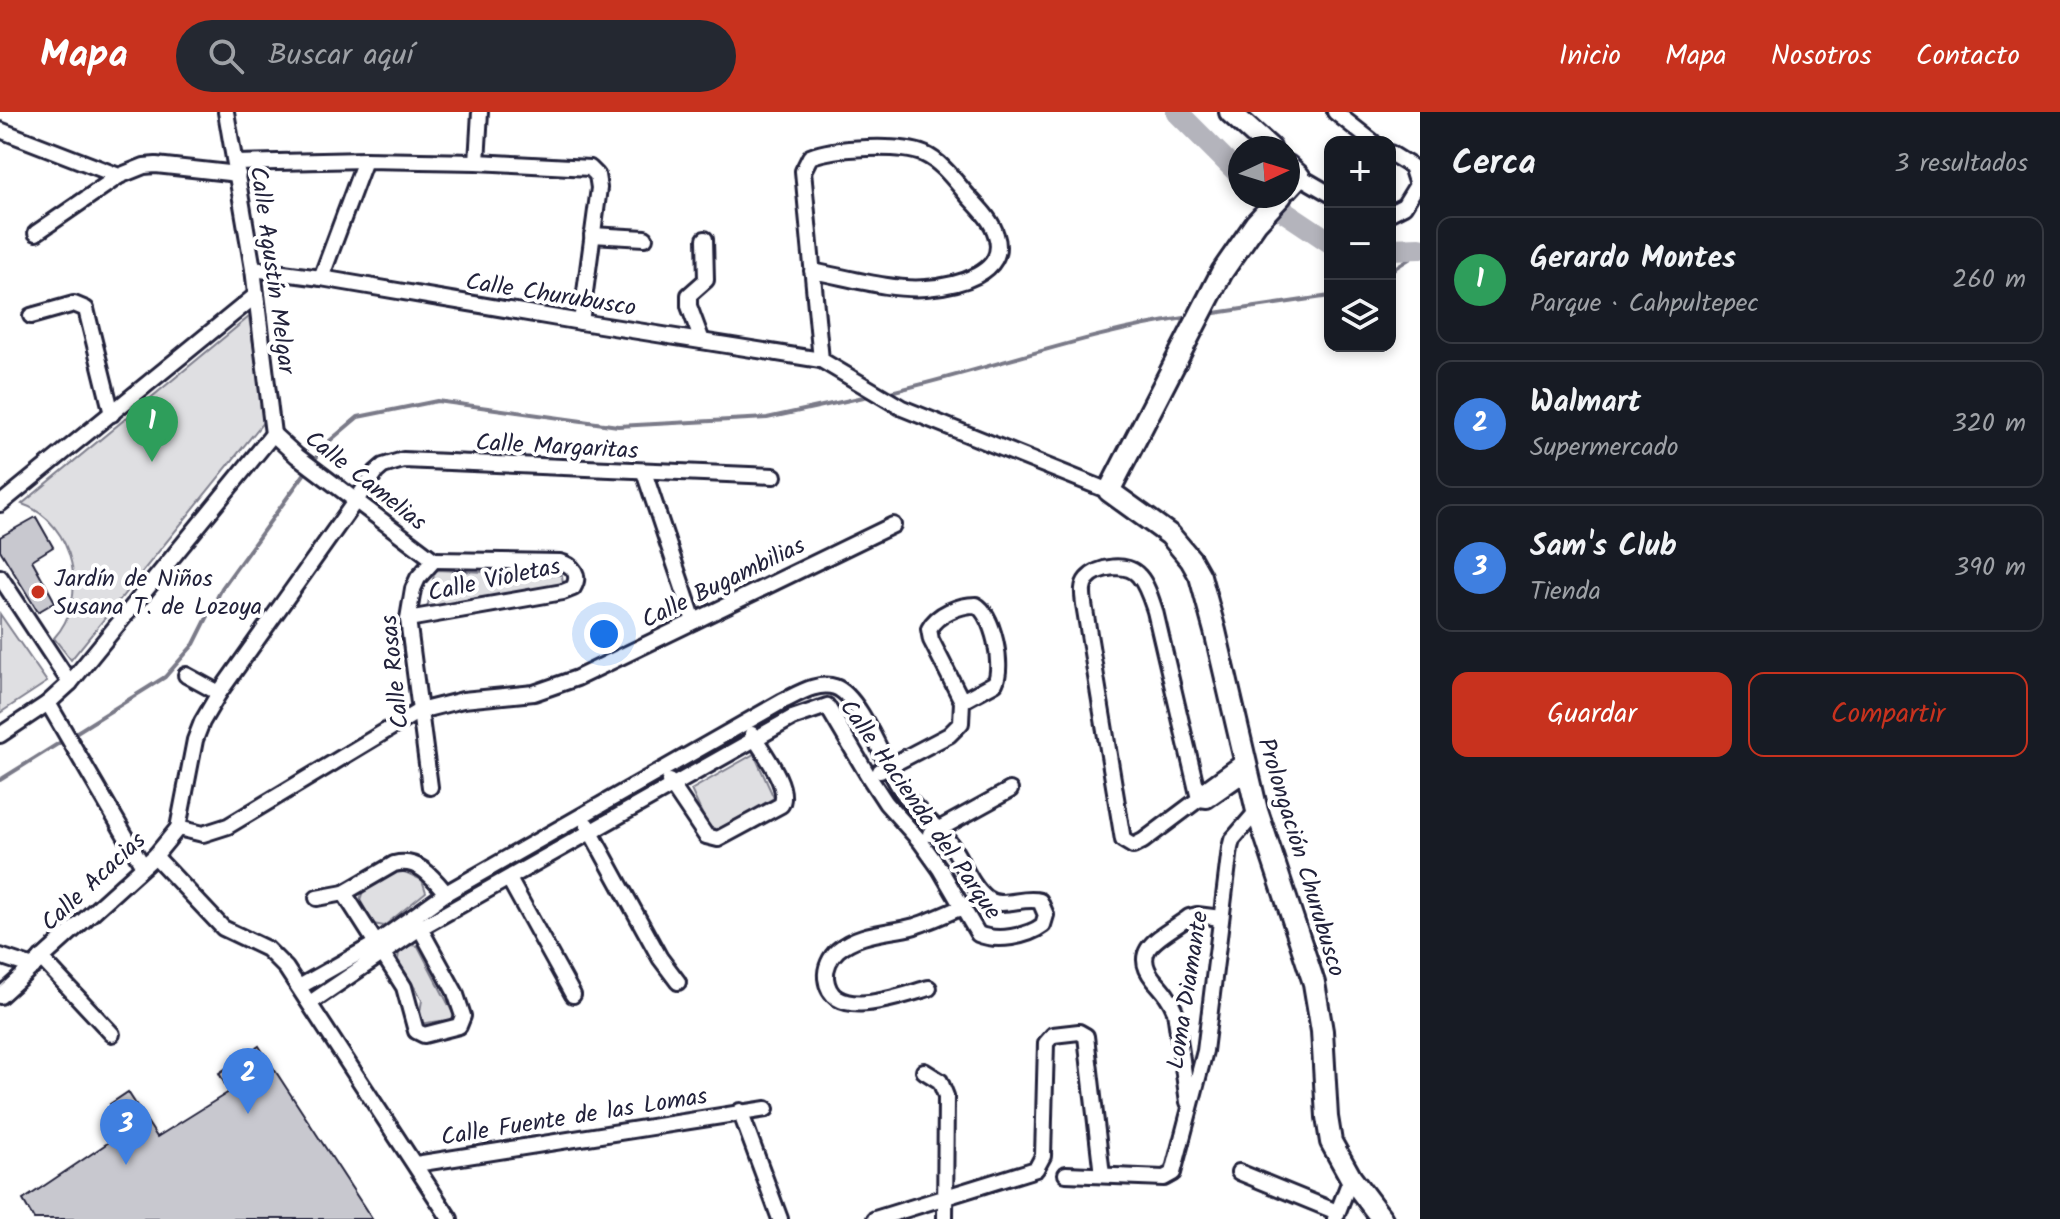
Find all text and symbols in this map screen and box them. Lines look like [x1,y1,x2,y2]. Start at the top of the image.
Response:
search box [176,20,736,92]
text: Mapa [40,26,128,86]
text: Buscar aquí [268,32,414,80]
icon: search [204,34,248,78]
text: Inicio [1559,34,1621,79]
text: Mapa [1665,34,1727,79]
text: Nosotros [1771,34,1872,79]
text: Contacto [1916,34,2020,79]
north arrow [1228,136,1300,208]
map controls [1324,136,1396,352]
button: + [1324,136,1396,208]
text: Cerca [1452,137,1536,191]
text: 3 resultados [1894,143,2028,185]
street label: Calle Agustín Melgar [238,164,306,379]
button: − [1324,208,1396,280]
text: Gerardo Montes [1530,235,1736,283]
text: 1 [1476,259,1484,301]
text: 260 m [1952,259,2026,301]
street label: Calle Churubusco [463,263,639,328]
button: layers [1324,280,1396,352]
text: Parque · Cahpultepec [1530,283,1759,325]
text: Walmart [1530,379,1641,427]
pin: 1 [126,396,178,462]
text: 2 [1472,403,1488,445]
text: 320 m [1952,403,2026,445]
street label: Calle Camelias [295,421,435,542]
street label: Calle Margaritas [474,424,639,471]
text: Supermercado [1530,427,1679,469]
text: Sam's Club [1530,523,1677,571]
street label: Calle Bugambilias [635,527,812,640]
street label: Calle Violetas [424,547,564,614]
text: 3 [1473,547,1487,589]
text: 390 m [1954,547,2026,589]
place label: Jardín de Niños Susana T. de Lozoya [54,560,262,627]
text: Tienda [1530,571,1601,613]
marker: Jardín de Niños Susana T. de Lozoya [29,583,47,601]
street label: Calle Rosas [370,613,421,731]
your location [584,614,624,654]
button: Guardar [1452,672,1732,757]
button: Compartir [1748,672,2028,757]
street label: Calle Hacienda del Parque [829,691,1011,929]
street label: Prolongación Churubusco [1246,733,1355,982]
street label: Calle Acacias [32,823,156,941]
street label: Loma Diamante [1157,908,1220,1072]
pin: 2 [222,1048,274,1114]
street label: Calle Fuente de las Lomas [438,1077,710,1158]
pin: 3 [100,1099,152,1165]

